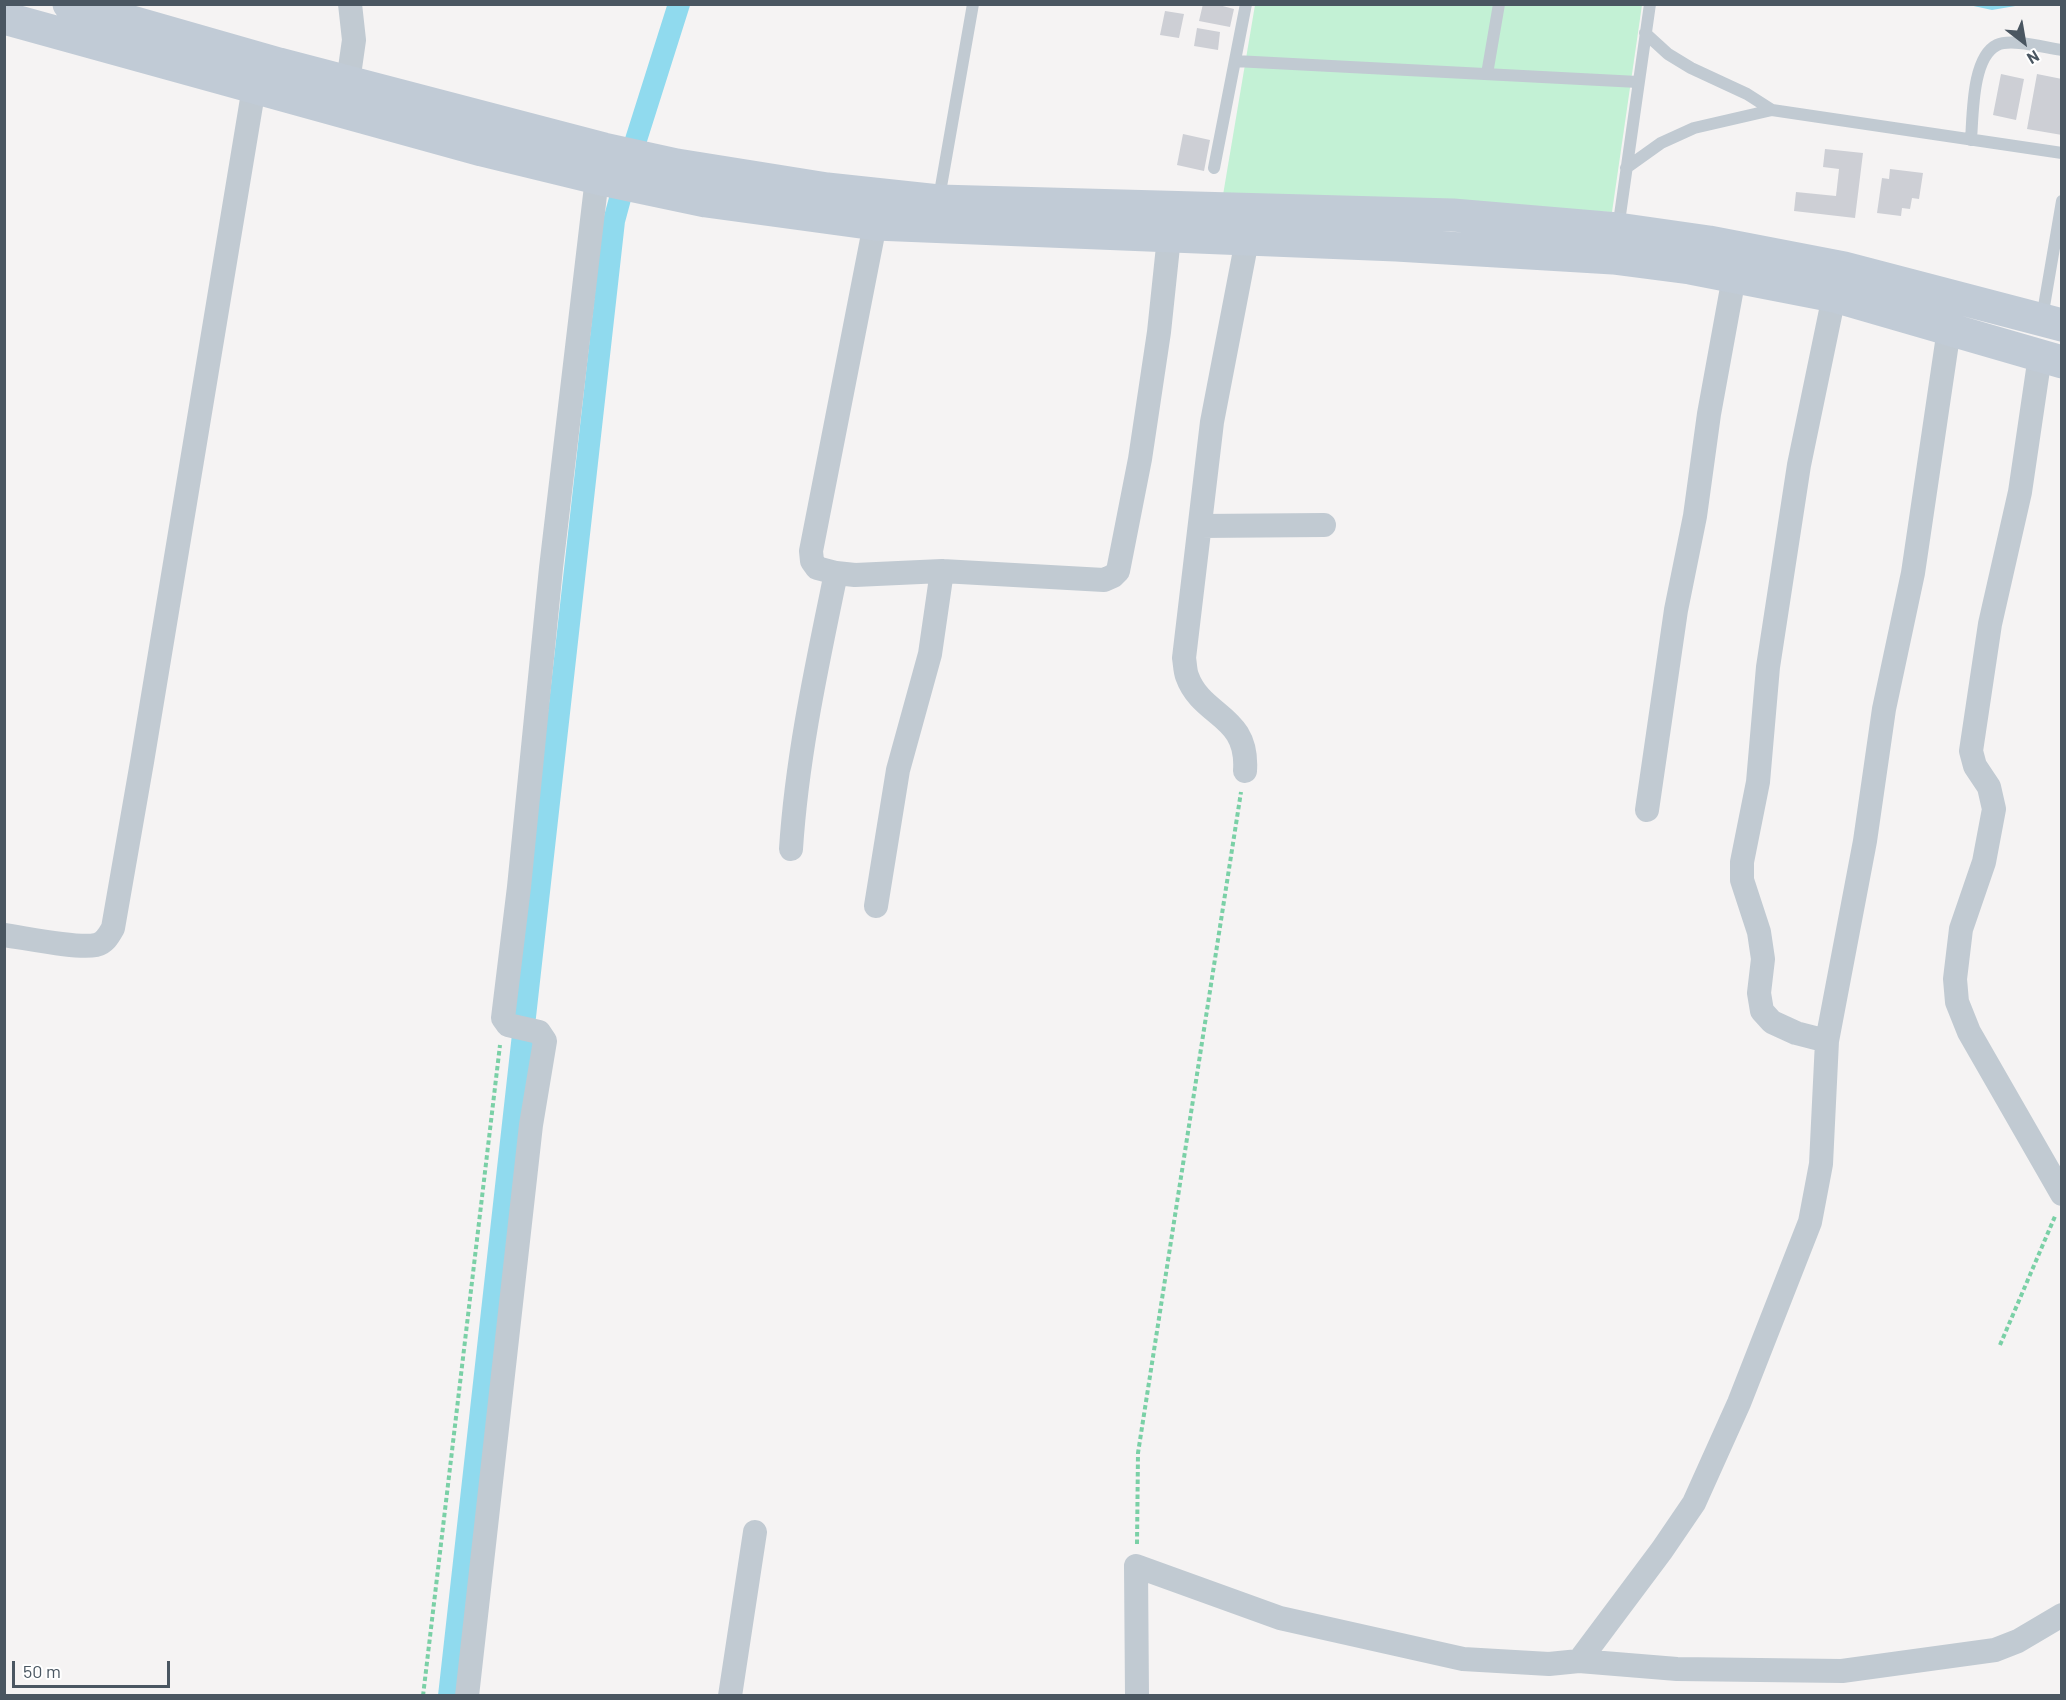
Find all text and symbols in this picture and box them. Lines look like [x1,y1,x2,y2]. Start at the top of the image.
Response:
north arrow [1994,12,2054,72]
text: N [2024,47,2043,69]
scale bar [15,1649,172,1687]
text: 50 m [23,1660,61,1682]

